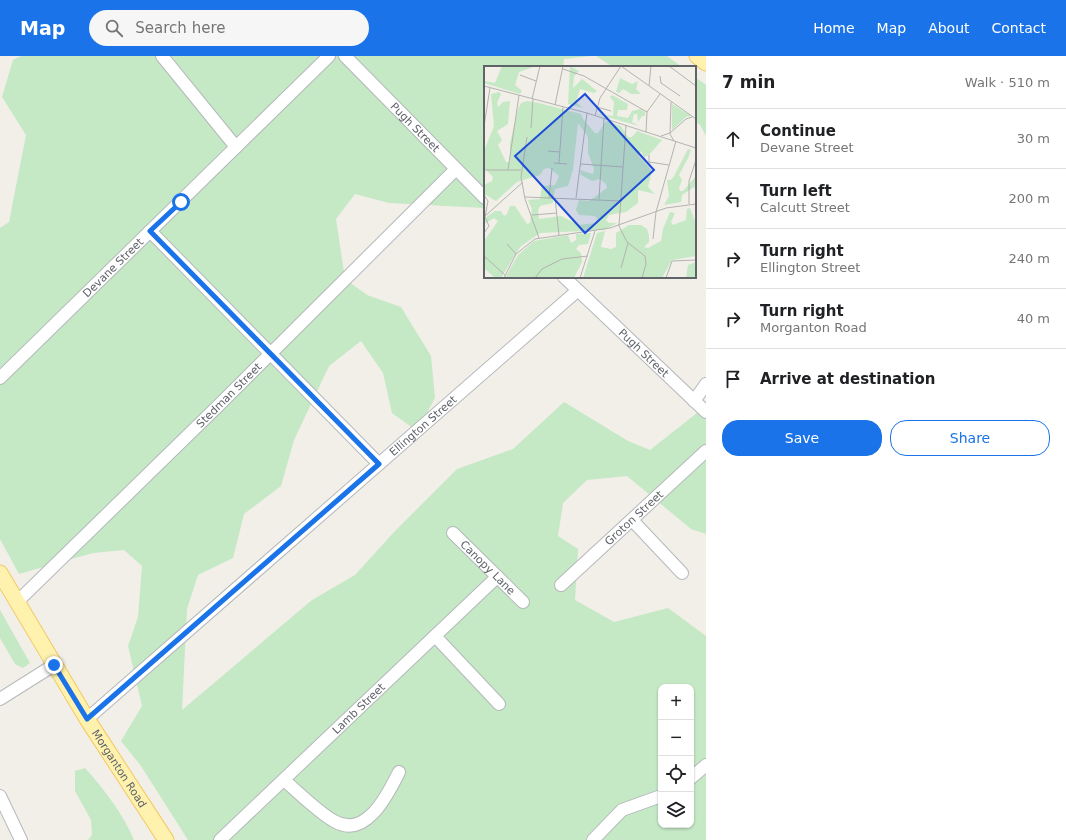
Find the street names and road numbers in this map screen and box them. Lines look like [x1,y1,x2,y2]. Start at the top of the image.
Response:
street label: Pugh Street [388,100,443,156]
street label: Devane Street [80,235,147,300]
street label: Pugh Street [616,326,672,381]
street label: Stedman Street [194,360,265,431]
street label: Ellington Street [387,393,460,459]
street label: Groton Street [602,488,666,548]
street label: Canopy Lane [457,538,518,598]
street label: Lamb Street [330,680,388,737]
street label: Morganton Road [89,727,149,810]

